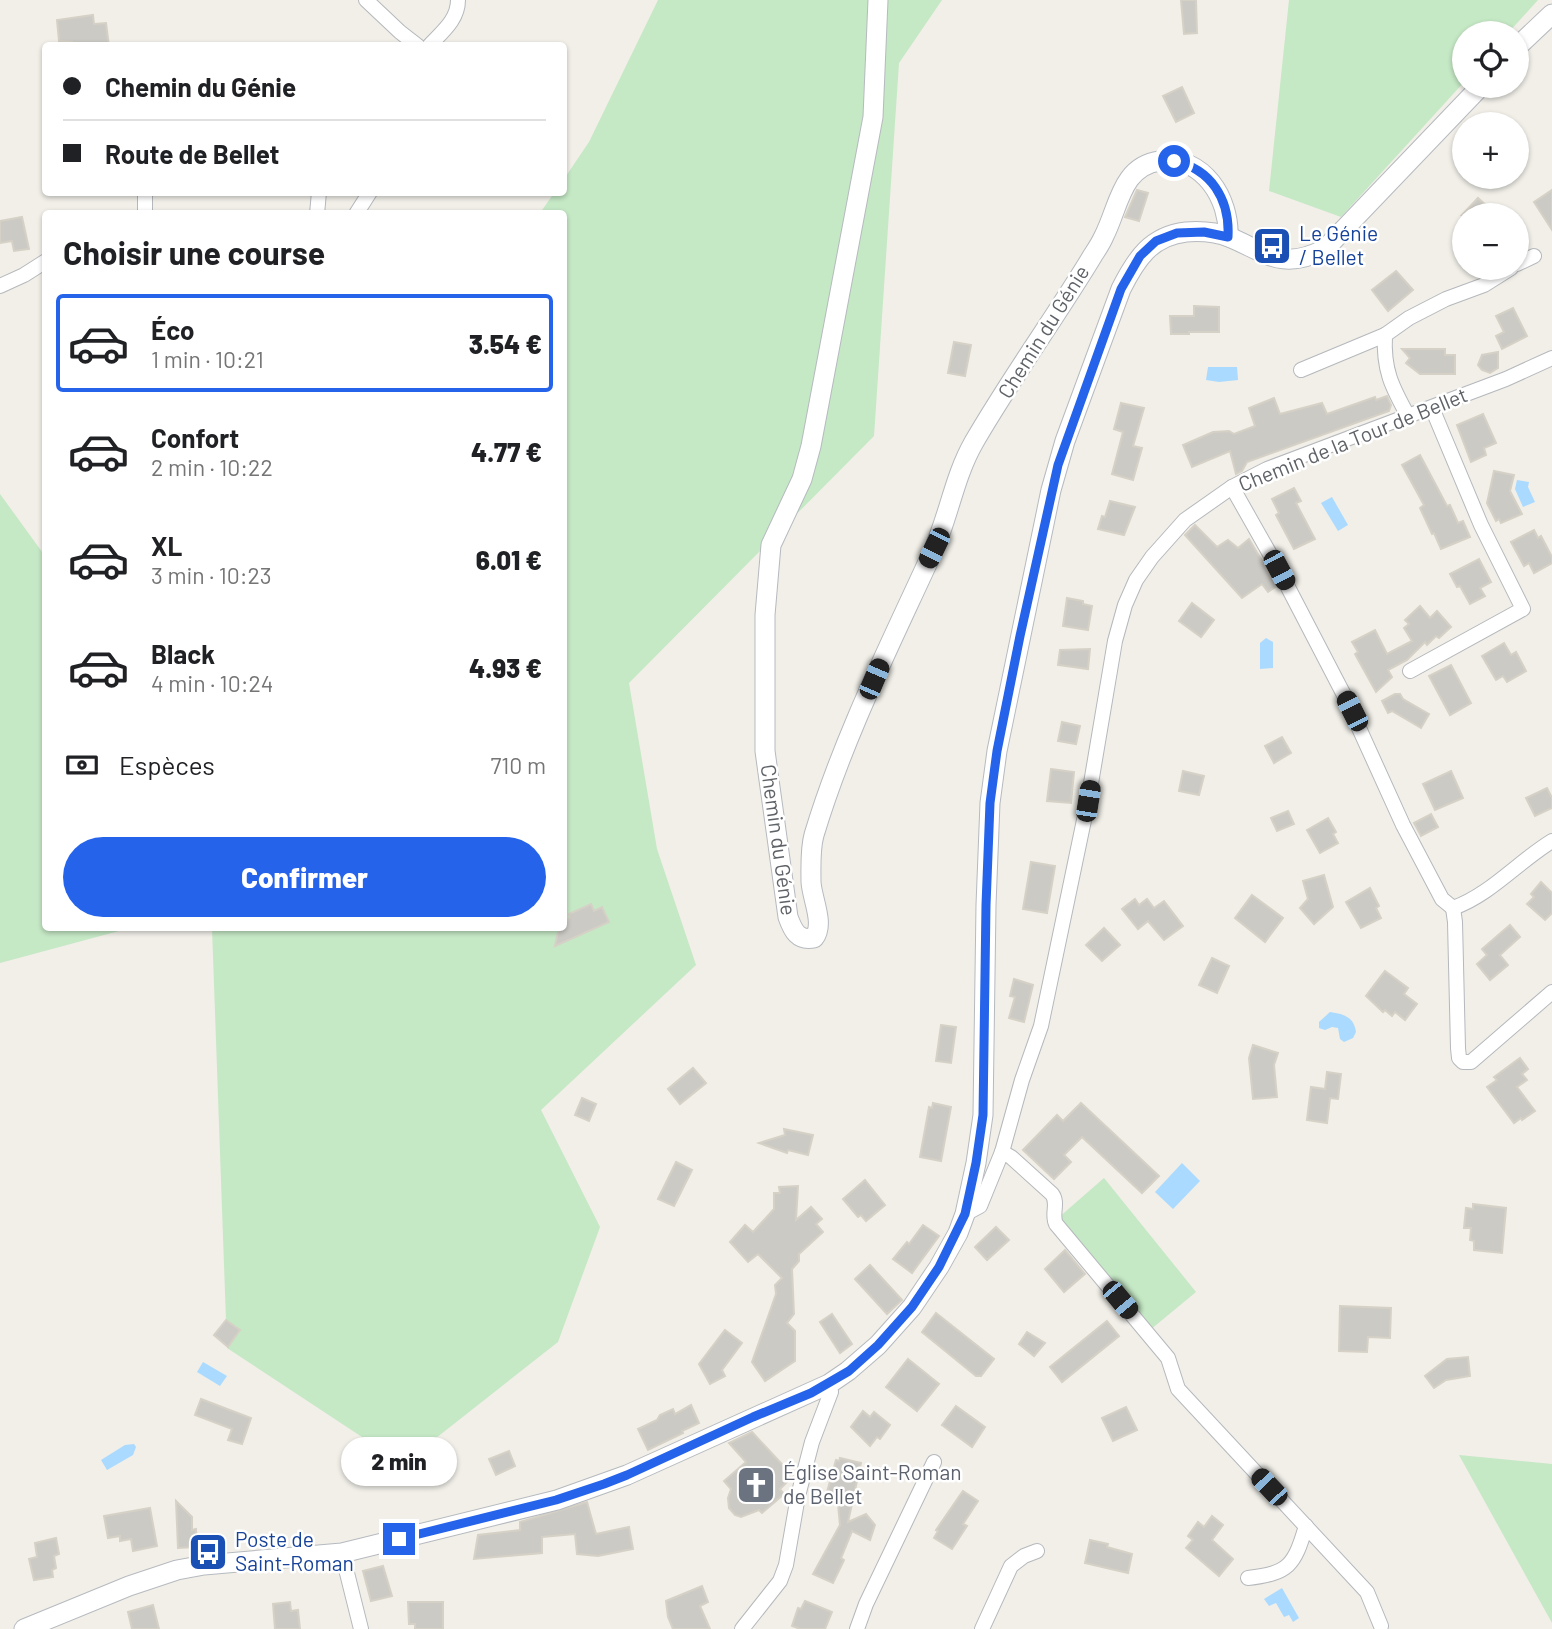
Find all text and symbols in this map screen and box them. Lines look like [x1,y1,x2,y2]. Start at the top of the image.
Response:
map controls [1452,21,1529,280]
button: locate [1452,21,1529,98]
text: Chemin du Génie [105,71,296,102]
button: + [1452,112,1529,189]
text: Route de Bellet [105,138,279,169]
route start [1158,145,1190,177]
button: − [1452,203,1529,280]
place label: Le Génie / Bellet [1299,220,1378,269]
bus stop icon: Le Génie / Bellet [1251,225,1293,267]
text: Choisir une course [63,233,325,271]
street label: Chemin du Génie [992,260,1094,402]
icon: car [67,312,130,375]
text: Éco [151,314,194,345]
text: 3.54 € [469,328,542,359]
text: 1 min · 10:21 [151,345,264,373]
street label: Chemin de la Tour de Bellet [1234,381,1471,496]
icon: car [67,420,130,483]
text: Confort [151,422,239,453]
text: 4.77 € [471,436,542,467]
text: 2 min · 10:22 [151,453,273,481]
car [916,525,953,571]
icon: car [67,528,130,591]
text: XL [151,530,182,561]
text: 6.01 € [476,544,542,575]
car [1260,547,1299,593]
text: 3 min · 10:23 [151,561,272,589]
icon: car [67,636,130,699]
text: Black [151,638,215,669]
text: 4.93 € [469,652,542,683]
car [857,656,892,702]
text: 4 min · 10:24 [151,669,273,697]
car [1334,688,1371,734]
icon: cash [63,746,101,784]
text: Espèces [119,749,215,780]
text: 710 m [490,751,546,779]
street label: Chemin du Génie [757,763,802,917]
car [1075,779,1102,823]
button: Confirmer [63,837,546,917]
car [1099,1277,1142,1323]
callout: 2 min [341,1438,457,1486]
text: 2 min [371,1447,427,1475]
place label: Église Saint-Roman de Bellet [783,1459,962,1508]
church icon: Église Saint-Roman de Bellet [735,1464,777,1506]
car [1247,1464,1292,1510]
route end [383,1523,415,1555]
place label: Poste de Saint-Roman [235,1526,354,1575]
bus stop icon: Poste de Saint-Roman [187,1531,229,1573]

